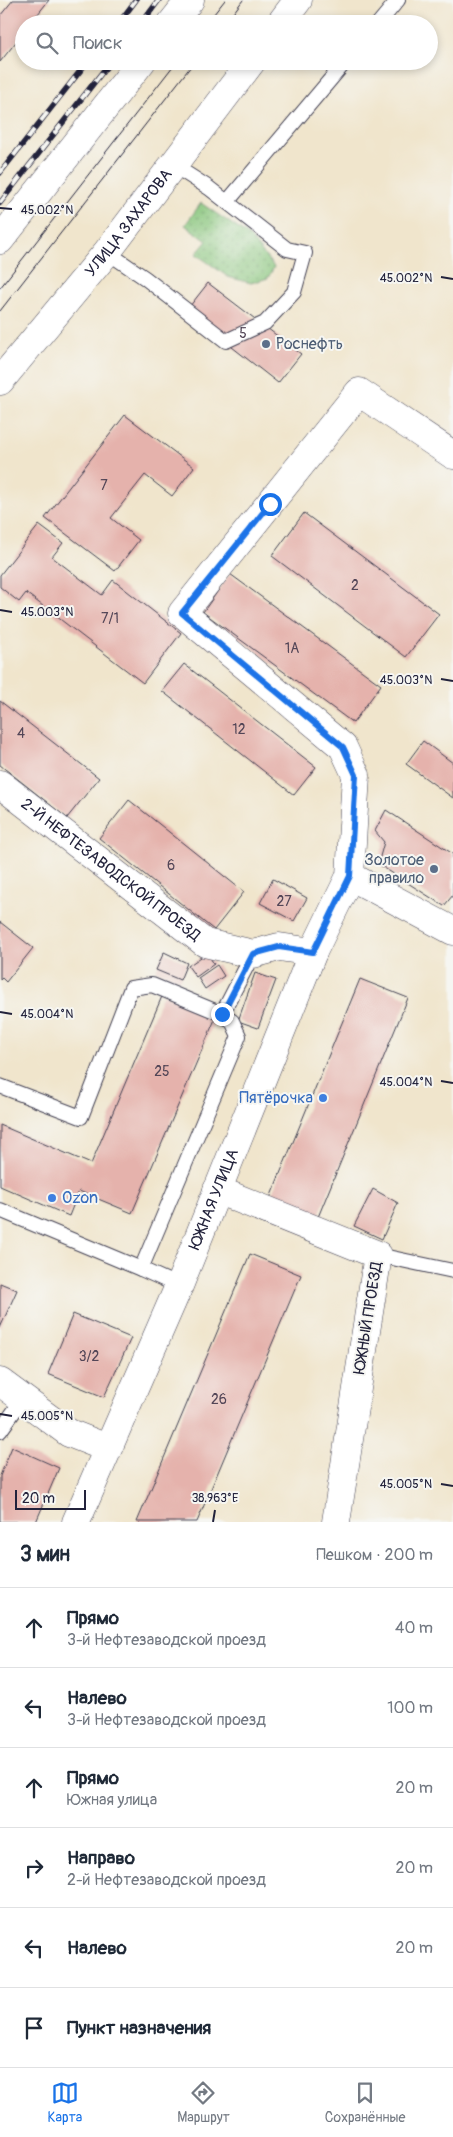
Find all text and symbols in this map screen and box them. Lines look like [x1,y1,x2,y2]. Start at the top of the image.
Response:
search box [15,15,438,70]
icon: search [33,29,61,57]
text: Поиск [73,31,123,55]
street label: УЛИЦА ЗАХАРОВА [81,165,176,281]
text: 45.002°N [21,203,73,218]
text: 45.002°N [380,271,432,286]
house number: 5 [239,325,247,342]
place label: Роснефть [276,334,343,354]
marker: Роснефть [260,338,272,350]
house number: 7 [100,477,108,494]
route start [259,493,282,516]
house number: 2 [351,577,359,594]
text: 45.003°N [21,605,73,620]
house number: 7/1 [101,610,119,627]
house number: 1А [285,640,299,657]
text: 45.003°N [380,673,432,688]
house number: 12 [232,721,246,738]
house number: 4 [17,725,25,742]
street label: 2-Й НЕФТЕЗАВОДСКОЙ ПРОЕЗД [17,794,205,946]
place label: Золотое правило [364,850,424,888]
house number: 6 [167,857,175,874]
marker: Золотое правило [428,863,440,875]
house number: 27 [276,893,292,910]
route end [211,1003,234,1026]
text: 45.004°N [21,1007,73,1022]
house number: 25 [154,1063,170,1080]
text: 45.004°N [380,1075,432,1090]
place label: Пятёрочка [239,1088,313,1108]
marker: Пятёрочка [317,1092,329,1104]
street label: ЮЖНАЯ УЛИЦА [185,1146,243,1253]
place label: Ozon [62,1188,98,1208]
marker: Ozon [46,1192,58,1204]
street label: ЮЖНЫЙ ПРОЕЗД [349,1260,387,1376]
house number: 3/2 [79,1348,100,1365]
house number: 26 [211,1391,227,1408]
text: 45.005°N [21,1409,73,1424]
text: 45.005°N [380,1477,432,1492]
scale bar [15,1487,86,1510]
text: 20 m [22,1490,55,1507]
text: 38.963°E [192,1491,238,1506]
text: 3 мин [20,1541,70,1568]
text: Пешком · 200 m [316,1545,433,1565]
text: Прямо [67,1606,119,1630]
icon: ahead [20,1614,48,1642]
text: 40 m [395,1618,433,1638]
text: 3-й Нефтезаводской проезд [67,1630,266,1650]
text: Налево [67,1686,127,1710]
icon: left [20,1694,48,1722]
text: 100 m [387,1698,433,1718]
text: 3-й Нефтезаводской проезд [67,1710,266,1730]
text: Прямо [67,1766,119,1790]
icon: ahead [20,1774,48,1802]
text: 20 m [395,1778,433,1798]
text: Южная улица [67,1790,157,1810]
text: Направо [67,1846,135,1870]
icon: right [20,1854,48,1882]
text: 20 m [395,1858,433,1878]
text: 2-й Нефтезаводской проезд [67,1870,266,1890]
icon: left [20,1934,48,1962]
text: Налево [67,1936,127,1960]
text: 20 m [395,1938,433,1958]
icon: arrive [20,2014,48,2042]
text: Пункт назначения [67,2016,211,2040]
tab: Карта [47,2079,82,2126]
tab: Маршрут [177,2079,230,2126]
tab: Сохранённые [325,2079,406,2126]

